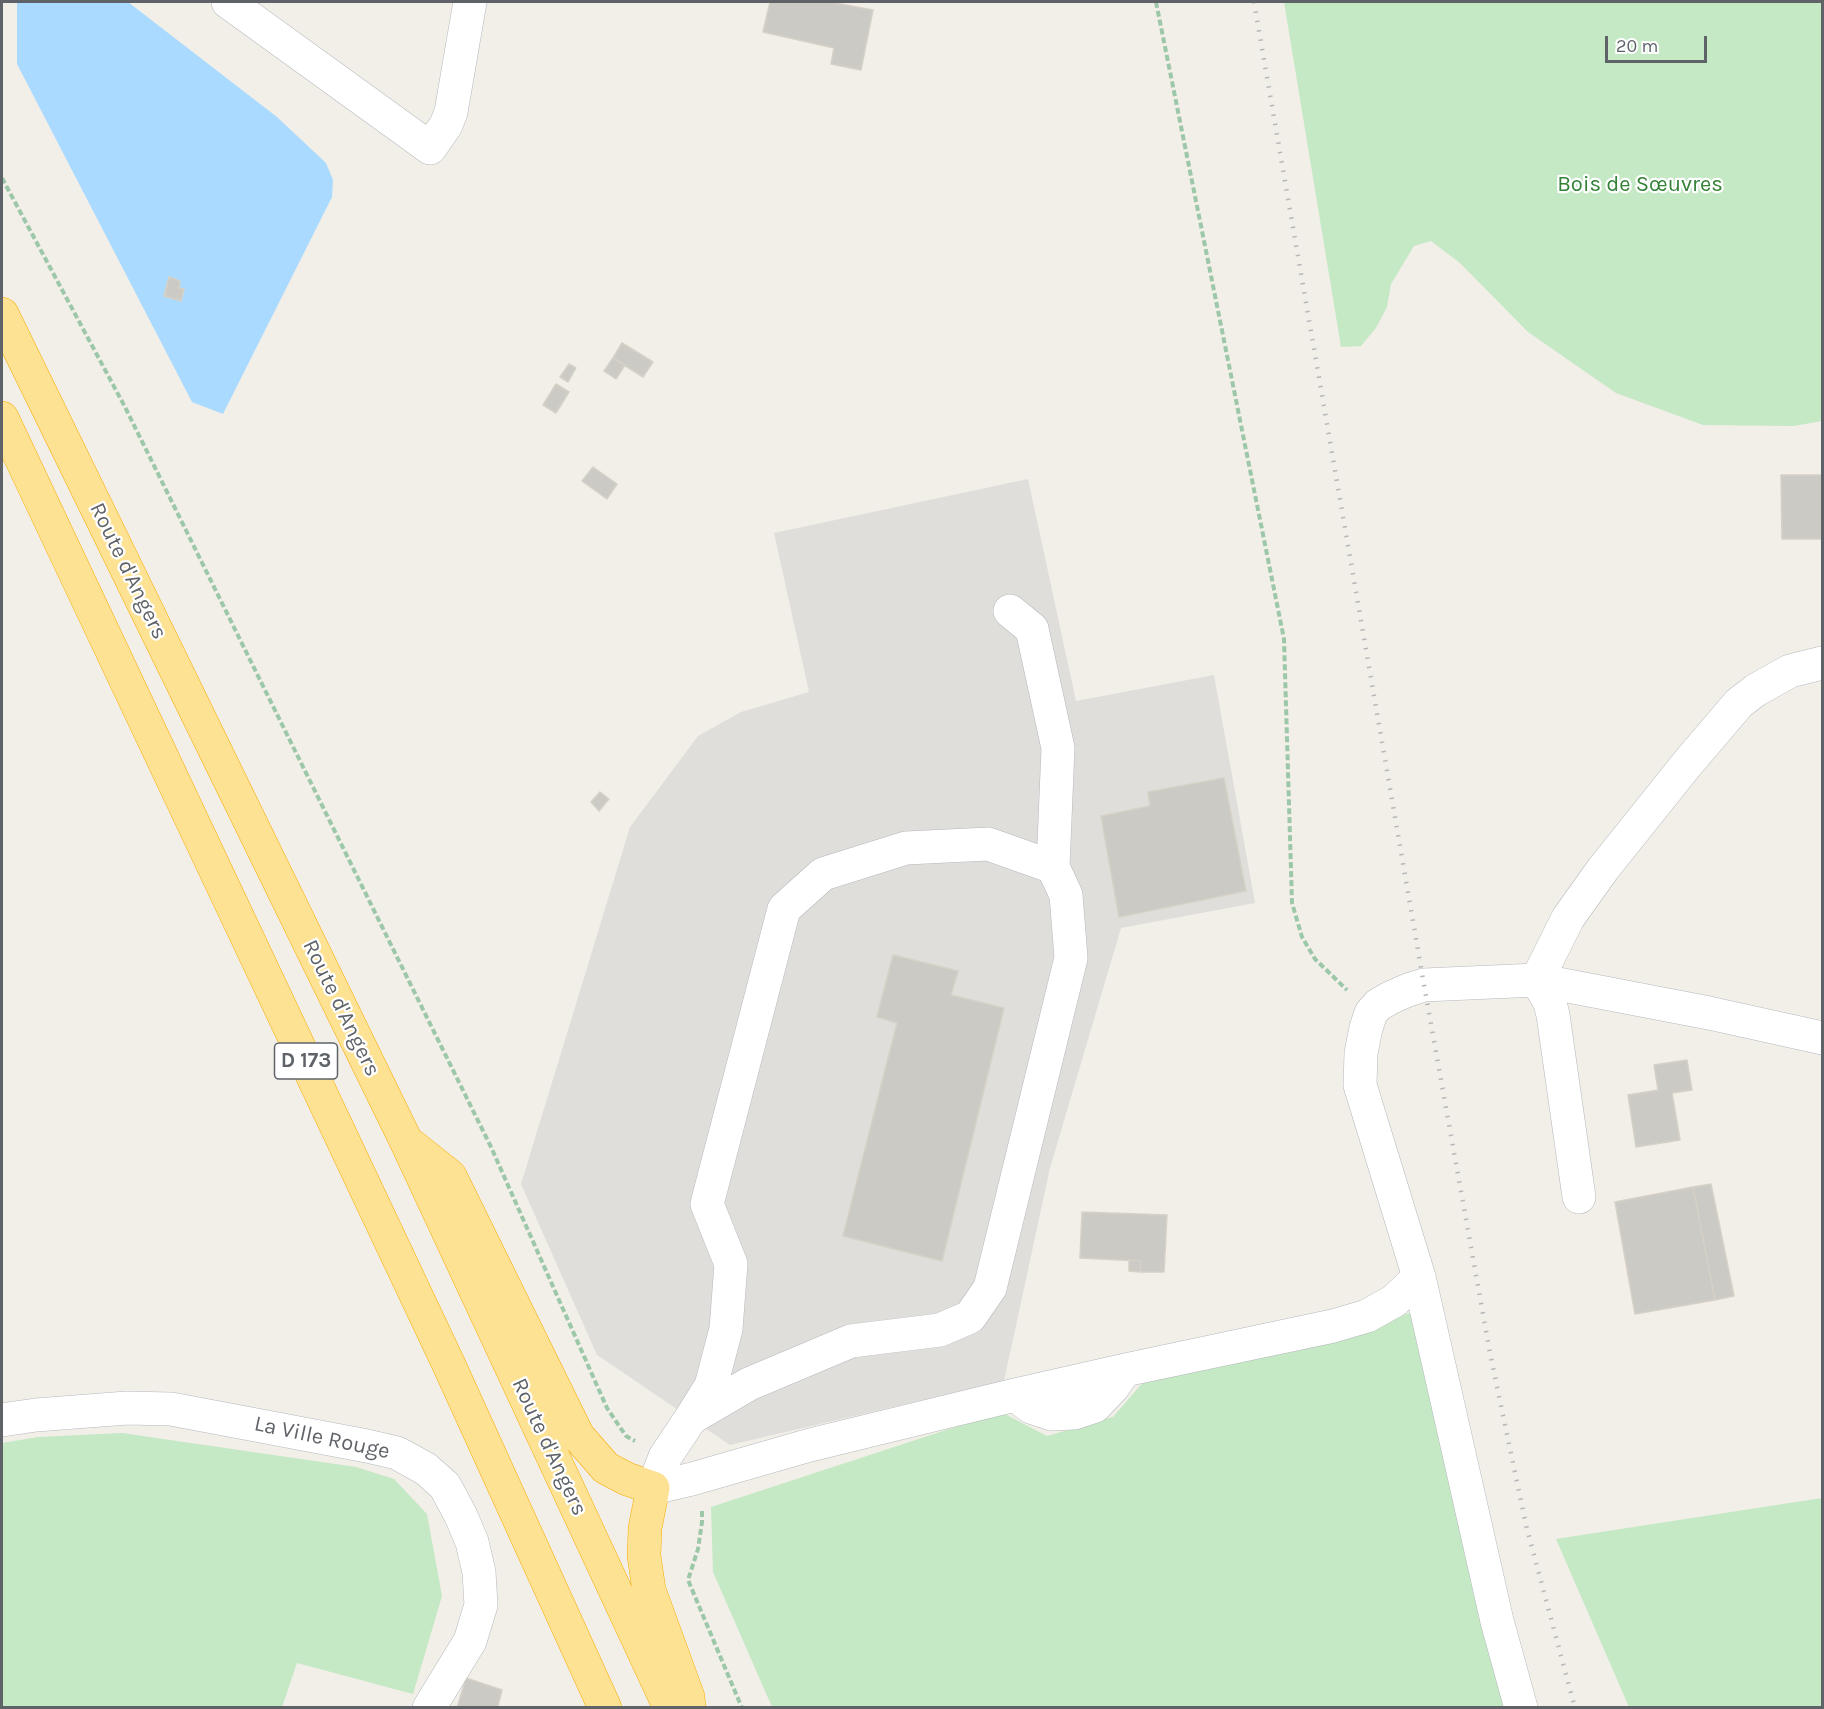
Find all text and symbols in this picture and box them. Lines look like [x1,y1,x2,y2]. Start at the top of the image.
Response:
scale bar [1608,24,1710,62]
text: 20 m [1616,35,1658,57]
park label: Bois de Sœuvres [1557,172,1723,198]
street label: Route d'Angers [84,498,172,644]
street label: Route d'Angers [297,935,385,1081]
road number: D 173 [274,1043,338,1079]
street label: Route d'Angers [506,1374,592,1520]
street label: La Ville Rouge [252,1411,392,1465]

